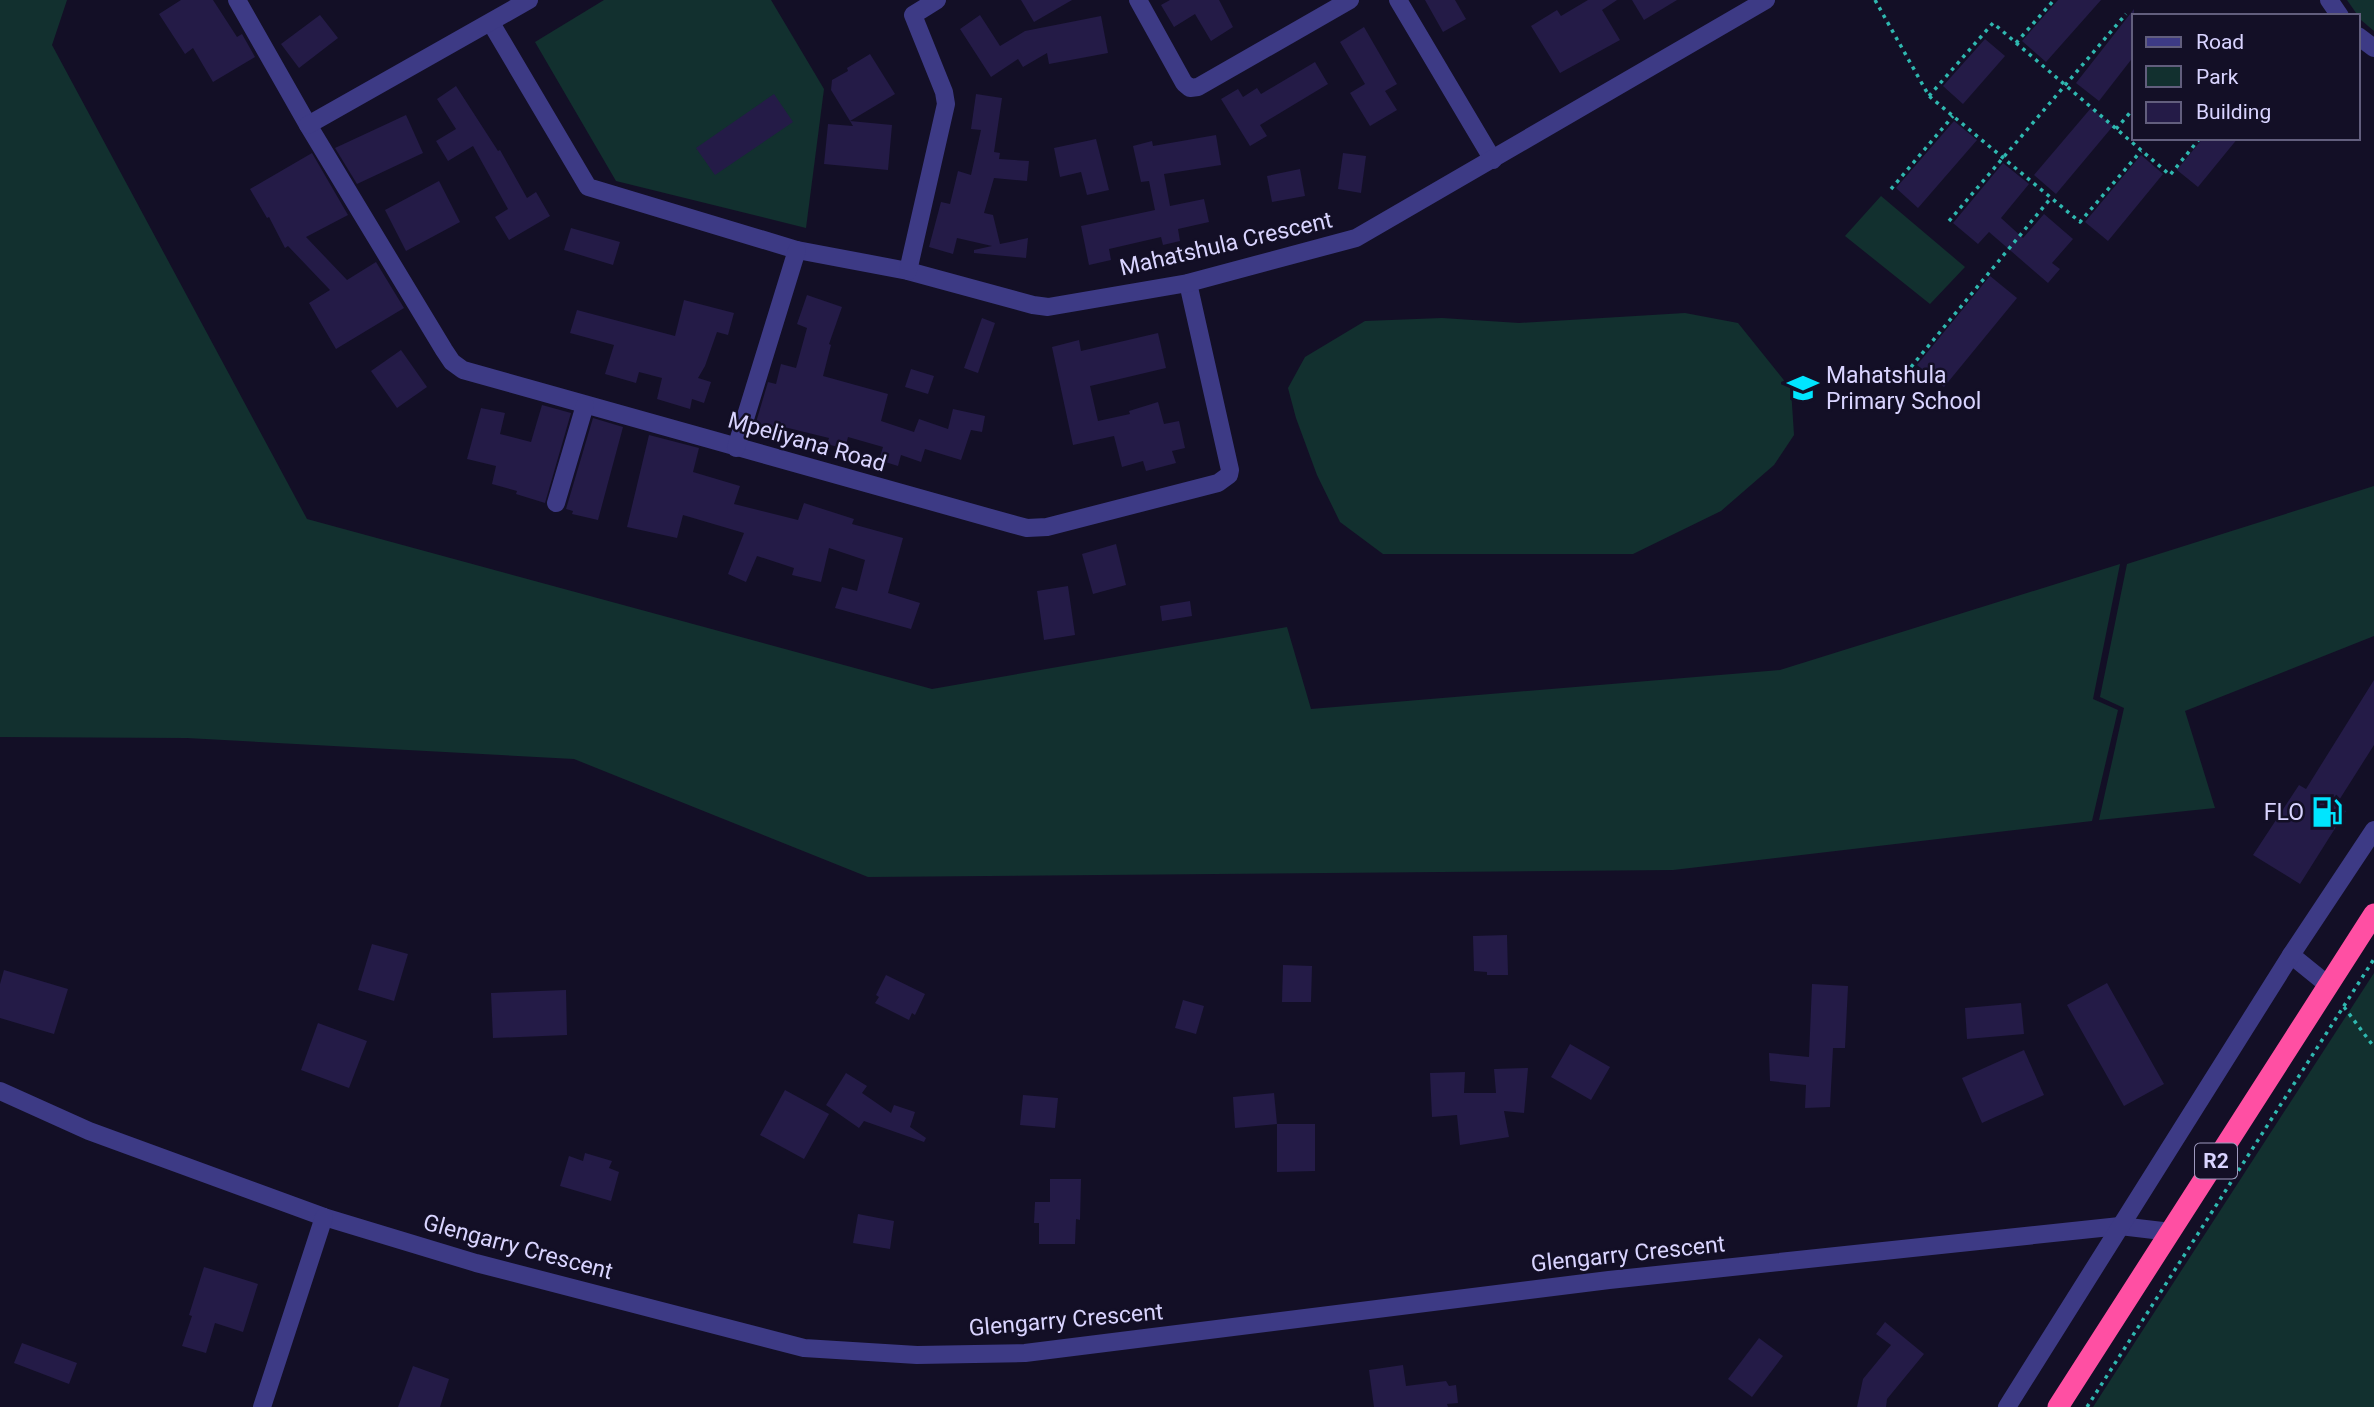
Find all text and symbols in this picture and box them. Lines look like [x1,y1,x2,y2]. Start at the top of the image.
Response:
legend [2132,14,2360,140]
text: Road [2196,30,2244,54]
text: Park [2196,65,2239,89]
text: Building [2196,100,2271,124]
street label: Mahatshula Crescent [1117,206,1335,282]
place label: Mahatshula Primary School [1826,362,1981,415]
school or university icon: Mahatshula Primary School [1786,371,1820,405]
street label: Mpeliyana Road [725,407,889,477]
fuel station icon: FLO [2310,795,2344,829]
place label: FLO [2264,799,2304,826]
road number: R2 [2195,1144,2237,1178]
street label: Glengarry Crescent [420,1209,616,1285]
street label: Glengarry Crescent [1530,1230,1726,1278]
street label: Glengarry Crescent [968,1298,1164,1342]

